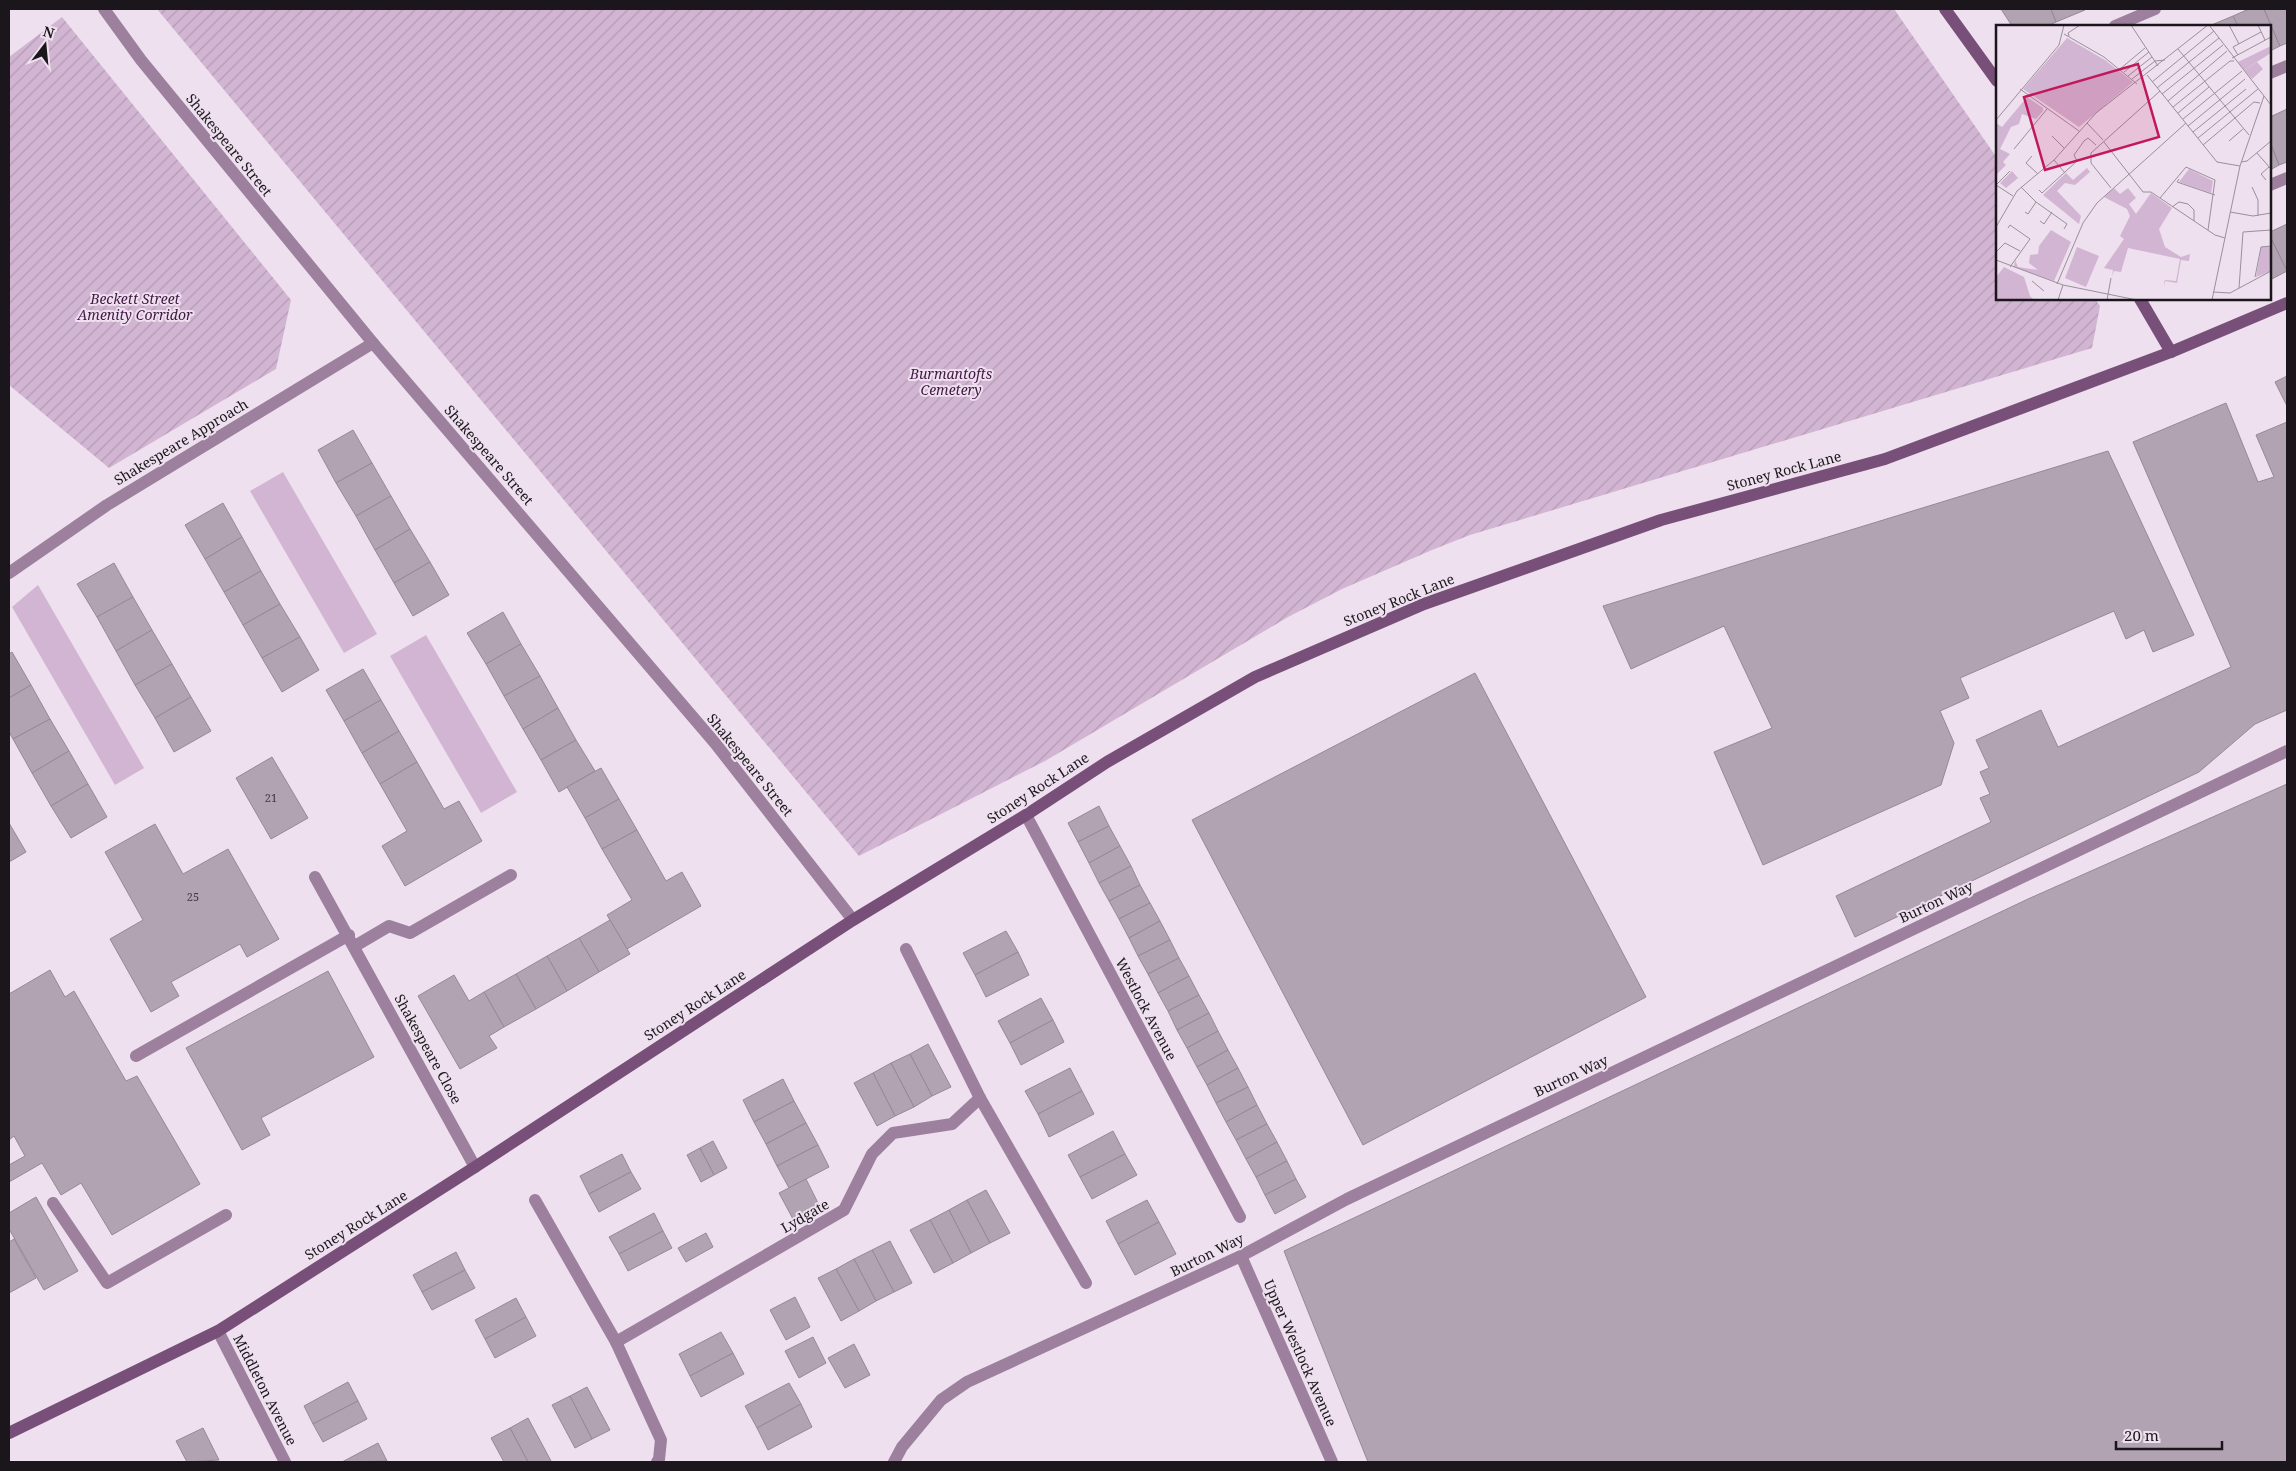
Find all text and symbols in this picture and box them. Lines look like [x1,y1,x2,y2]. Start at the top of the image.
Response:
north arrow [20,20,70,70]
text: N [41,21,57,43]
inset map [1996,25,2271,300]
street label: Shakespeare Street [182,89,277,200]
park label: Beckett Street Amenity Corridor [76,289,193,324]
park label: Burmantofts Cemetery [909,364,993,399]
street label: Shakespeare Approach [110,394,251,489]
street label: Shakespeare Street [441,401,538,509]
street label: Stoney Rock Lane [1725,446,1843,495]
street label: Stoney Rock Lane [1341,569,1457,630]
street label: Shakespeare Street [703,709,798,820]
street label: Stoney Rock Lane [983,748,1092,828]
house number: 21 [265,790,277,805]
street label: Burton Way [1896,876,1976,927]
house number: 25 [187,889,199,904]
street label: Westlock Avenue [1111,954,1182,1063]
street label: Stoney Rock Lane [640,965,749,1045]
street label: Shakespeare Close [390,991,466,1107]
street label: Burton Way [1531,1050,1611,1101]
street label: Stoney Rock Lane [301,1185,411,1264]
street label: Lydgate [777,1194,832,1237]
street label: Burton Way [1167,1229,1247,1281]
street label: Upper Westlock Avenue [1260,1276,1341,1429]
street label: Middleton Avenue [229,1331,302,1449]
scale bar [2116,1418,2222,1450]
text: 20 m [2124,1425,2159,1445]

